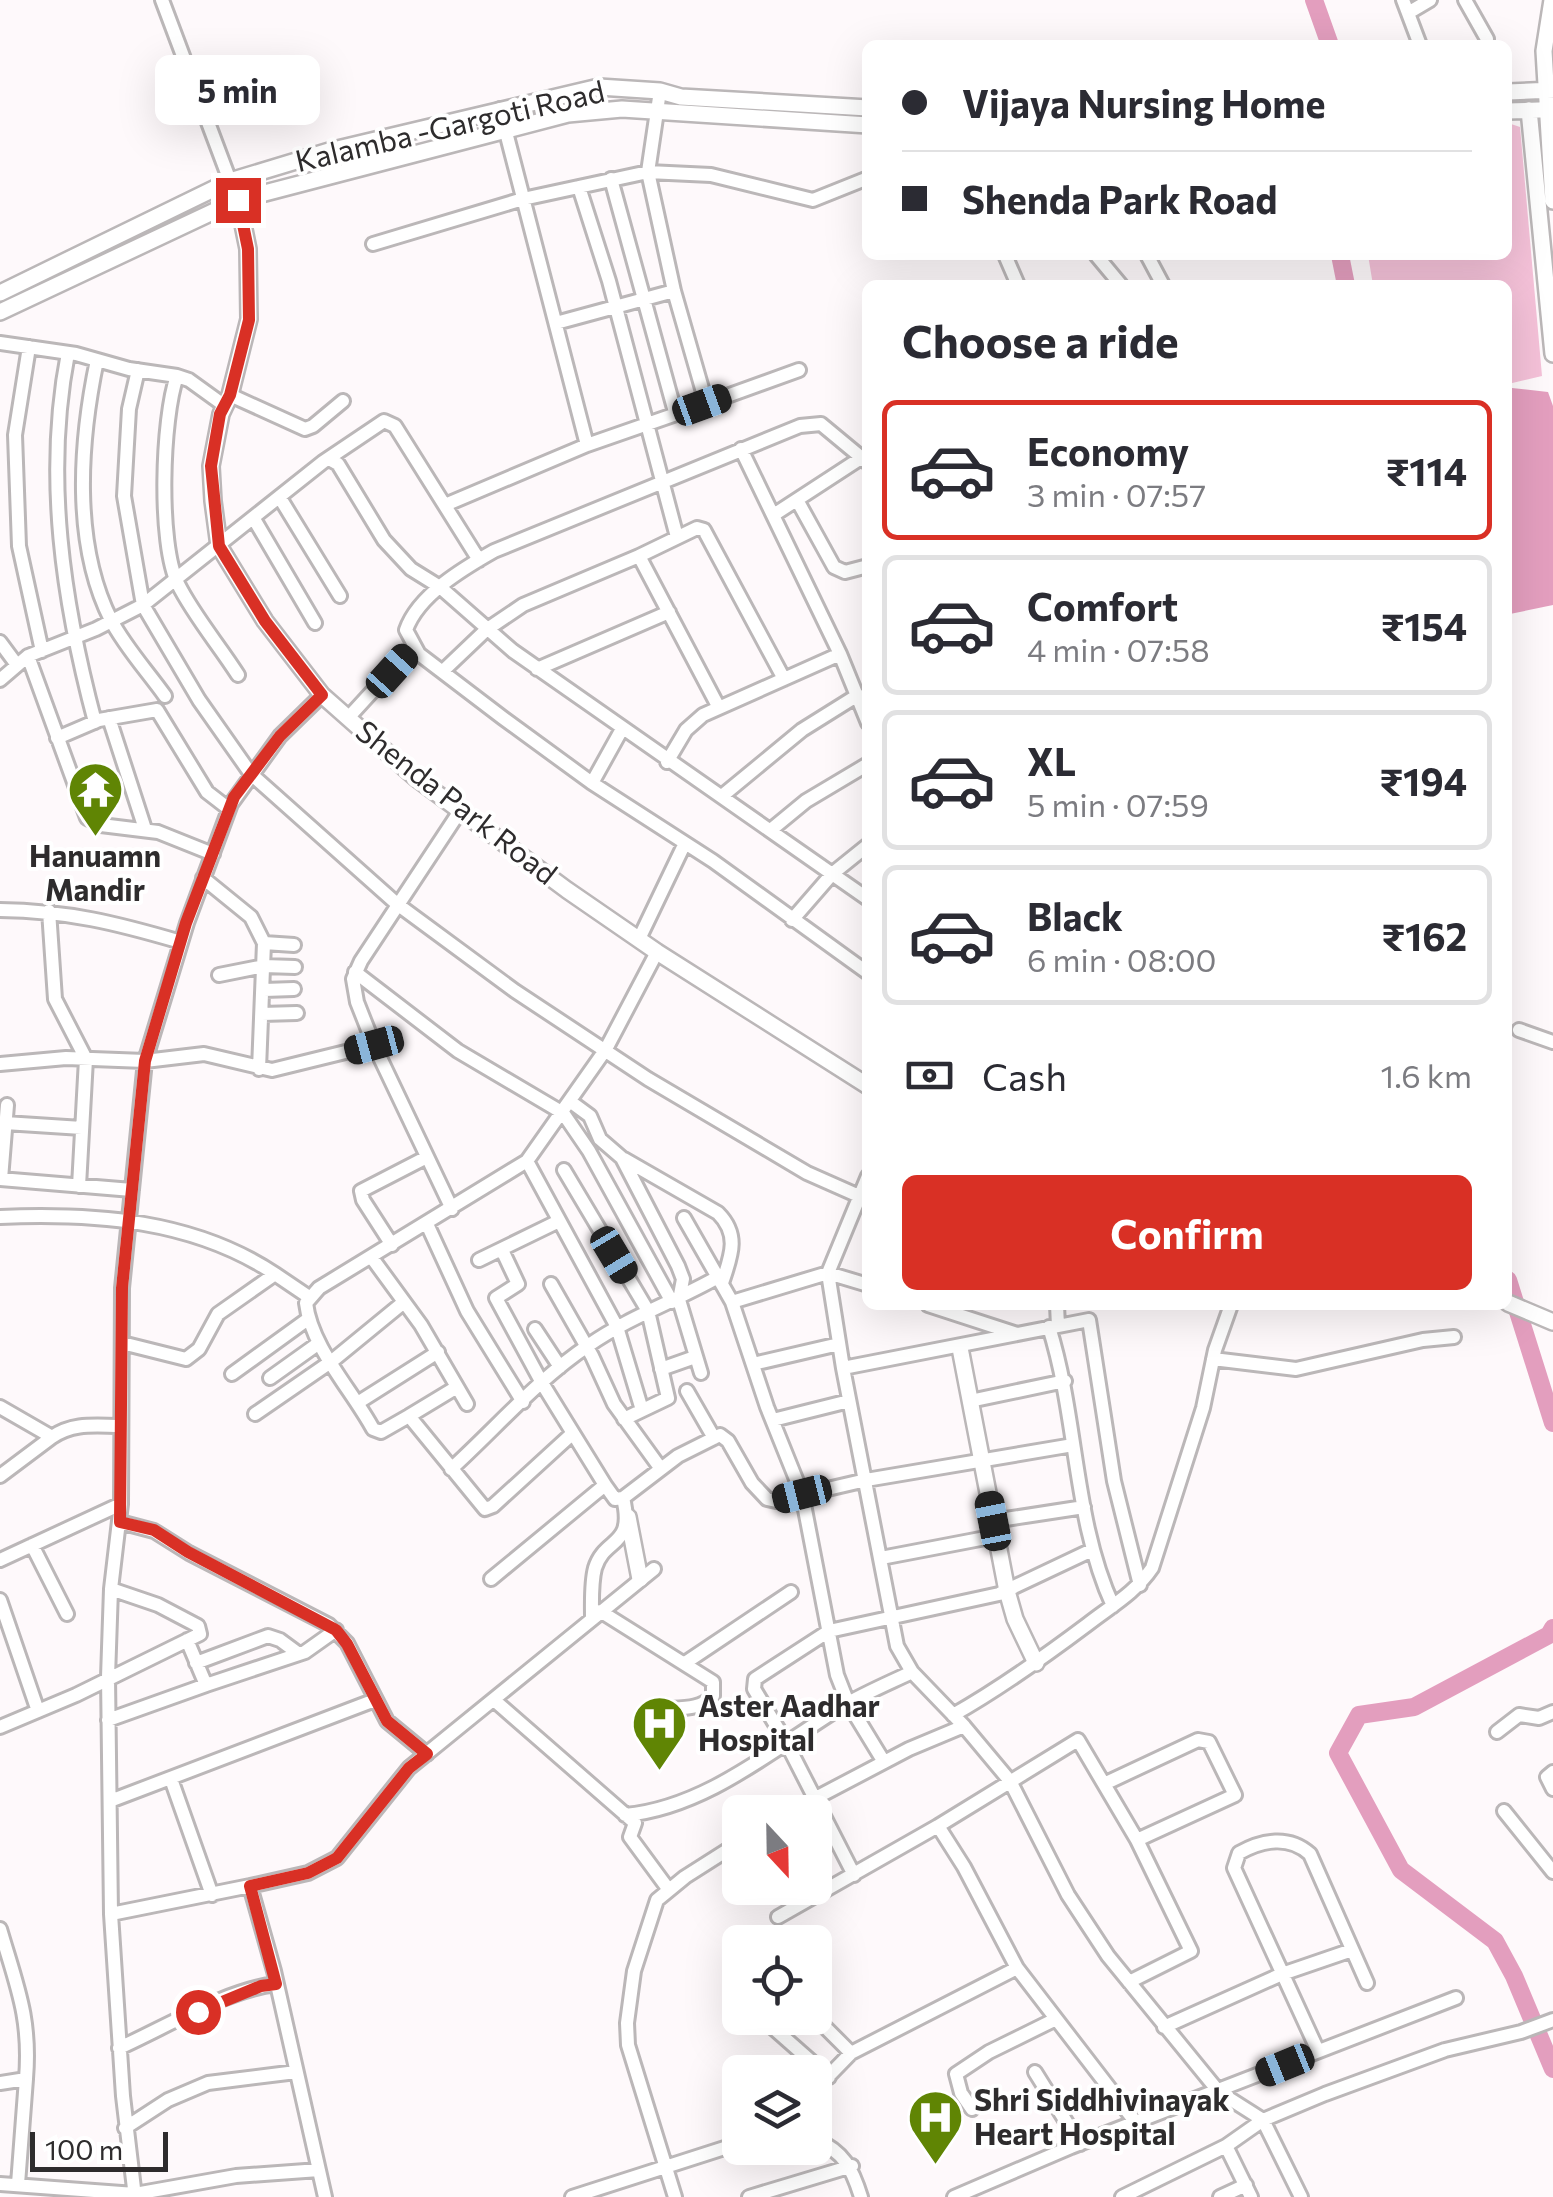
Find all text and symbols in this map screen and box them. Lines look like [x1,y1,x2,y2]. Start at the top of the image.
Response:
callout: 5 min [156,55,320,125]
text: 5 min [197,70,278,110]
street label: Kalamba -Gargoti Road [291,71,608,178]
text: Vijaya Nursing Home [962,79,1326,126]
text: Shenda Park Road [962,175,1278,222]
route end [216,178,261,223]
text: Choose a ride [902,312,1179,367]
car [669,381,735,429]
icon: car [907,425,997,515]
text: Economy [1027,427,1189,474]
text: ₹114 [1386,447,1467,494]
text: 3 min · 07:57 [1027,474,1206,514]
icon: car [907,580,997,670]
text: Comfort [1027,582,1178,629]
text: ₹154 [1381,602,1467,649]
text: 4 min · 07:58 [1027,629,1210,669]
car [361,639,423,703]
street label: Shenda Park Road [350,711,566,891]
icon: car [907,735,997,825]
text: XL [1027,737,1076,784]
text: ₹194 [1380,757,1467,804]
temple icon: Hanuamn Mandir [65,759,125,838]
text: 5 min · 07:59 [1027,784,1209,824]
place label: Hanuamn Mandir [29,836,161,907]
icon: car [907,890,997,980]
text: Black [1027,892,1123,939]
text: ₹162 [1381,912,1467,959]
text: 6 min · 08:00 [1027,939,1216,979]
car [341,1023,407,1067]
icon: cash [902,1048,957,1103]
text: Cash [982,1052,1067,1099]
text: 1.6 km [1381,1055,1472,1095]
button: Confirm [902,1175,1472,1290]
car [586,1222,642,1288]
car [769,1472,835,1516]
car [973,1489,1013,1553]
place label: Aster Aadhar Hospital [698,1686,880,1757]
hospital icon: Aster Aadhar Hospital [629,1694,689,1773]
north arrow [722,1795,832,1905]
map controls [722,1795,832,2165]
button: locate [722,1925,832,2035]
route start [176,1990,221,2035]
car [1252,2040,1318,2090]
button: layers [722,2055,832,2165]
place label: Shri Siddhivinayak Heart Hospital [974,2080,1230,2151]
hospital icon: Shri Siddhivinayak Heart Hospital [905,2088,965,2167]
scale bar [30,2127,168,2172]
text: 100 m [45,2132,123,2166]

